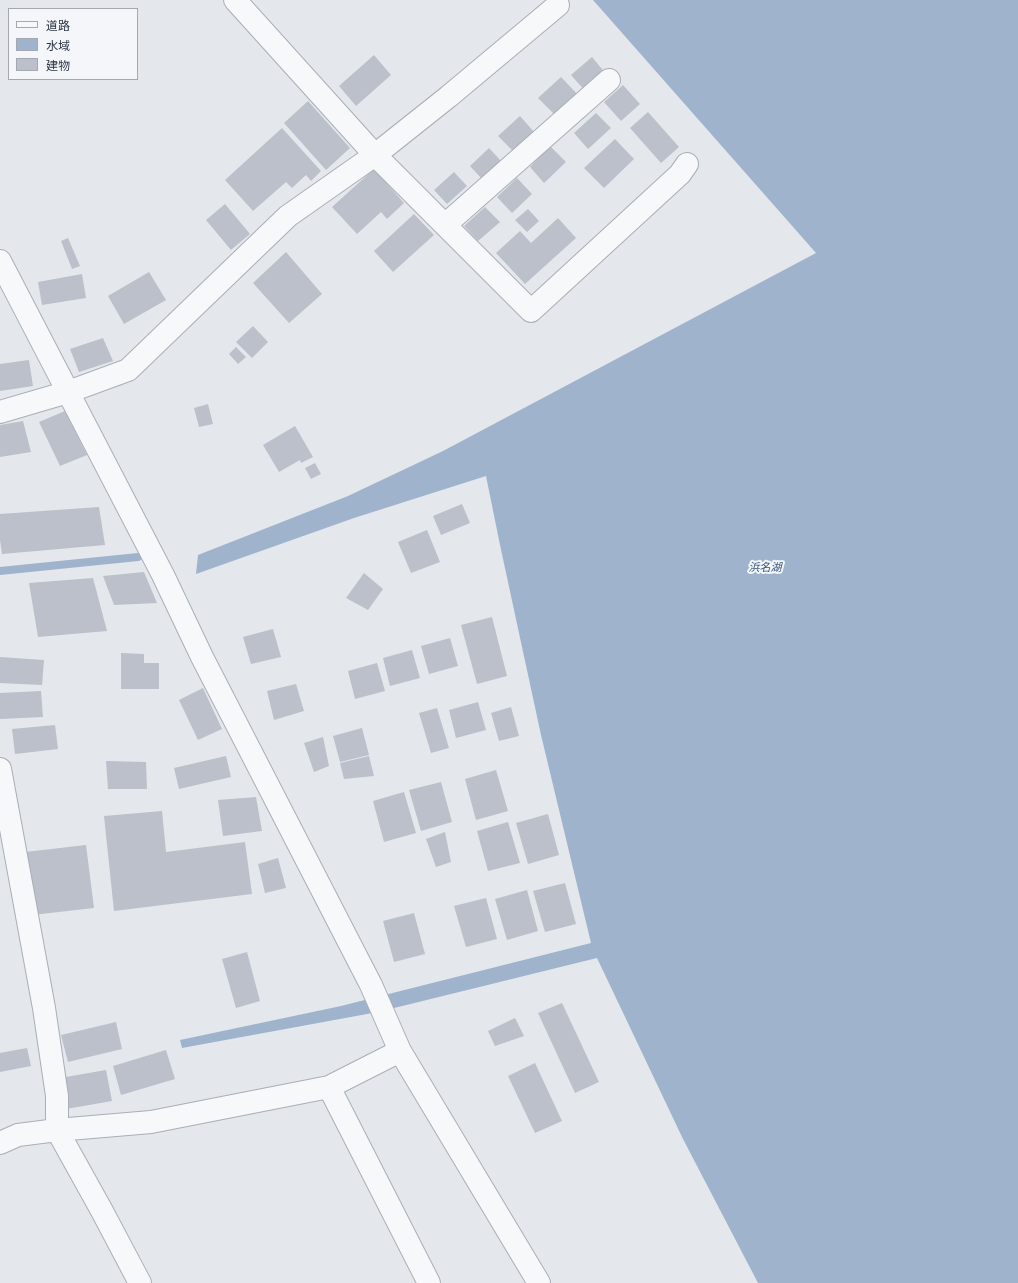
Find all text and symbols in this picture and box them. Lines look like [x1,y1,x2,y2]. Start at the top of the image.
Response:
legend [8,8,138,80]
text: 道路 [46,19,70,33]
text: 水域 [46,39,70,53]
text: 建物 [46,59,70,73]
water label: 浜名湖 [749,561,781,575]

